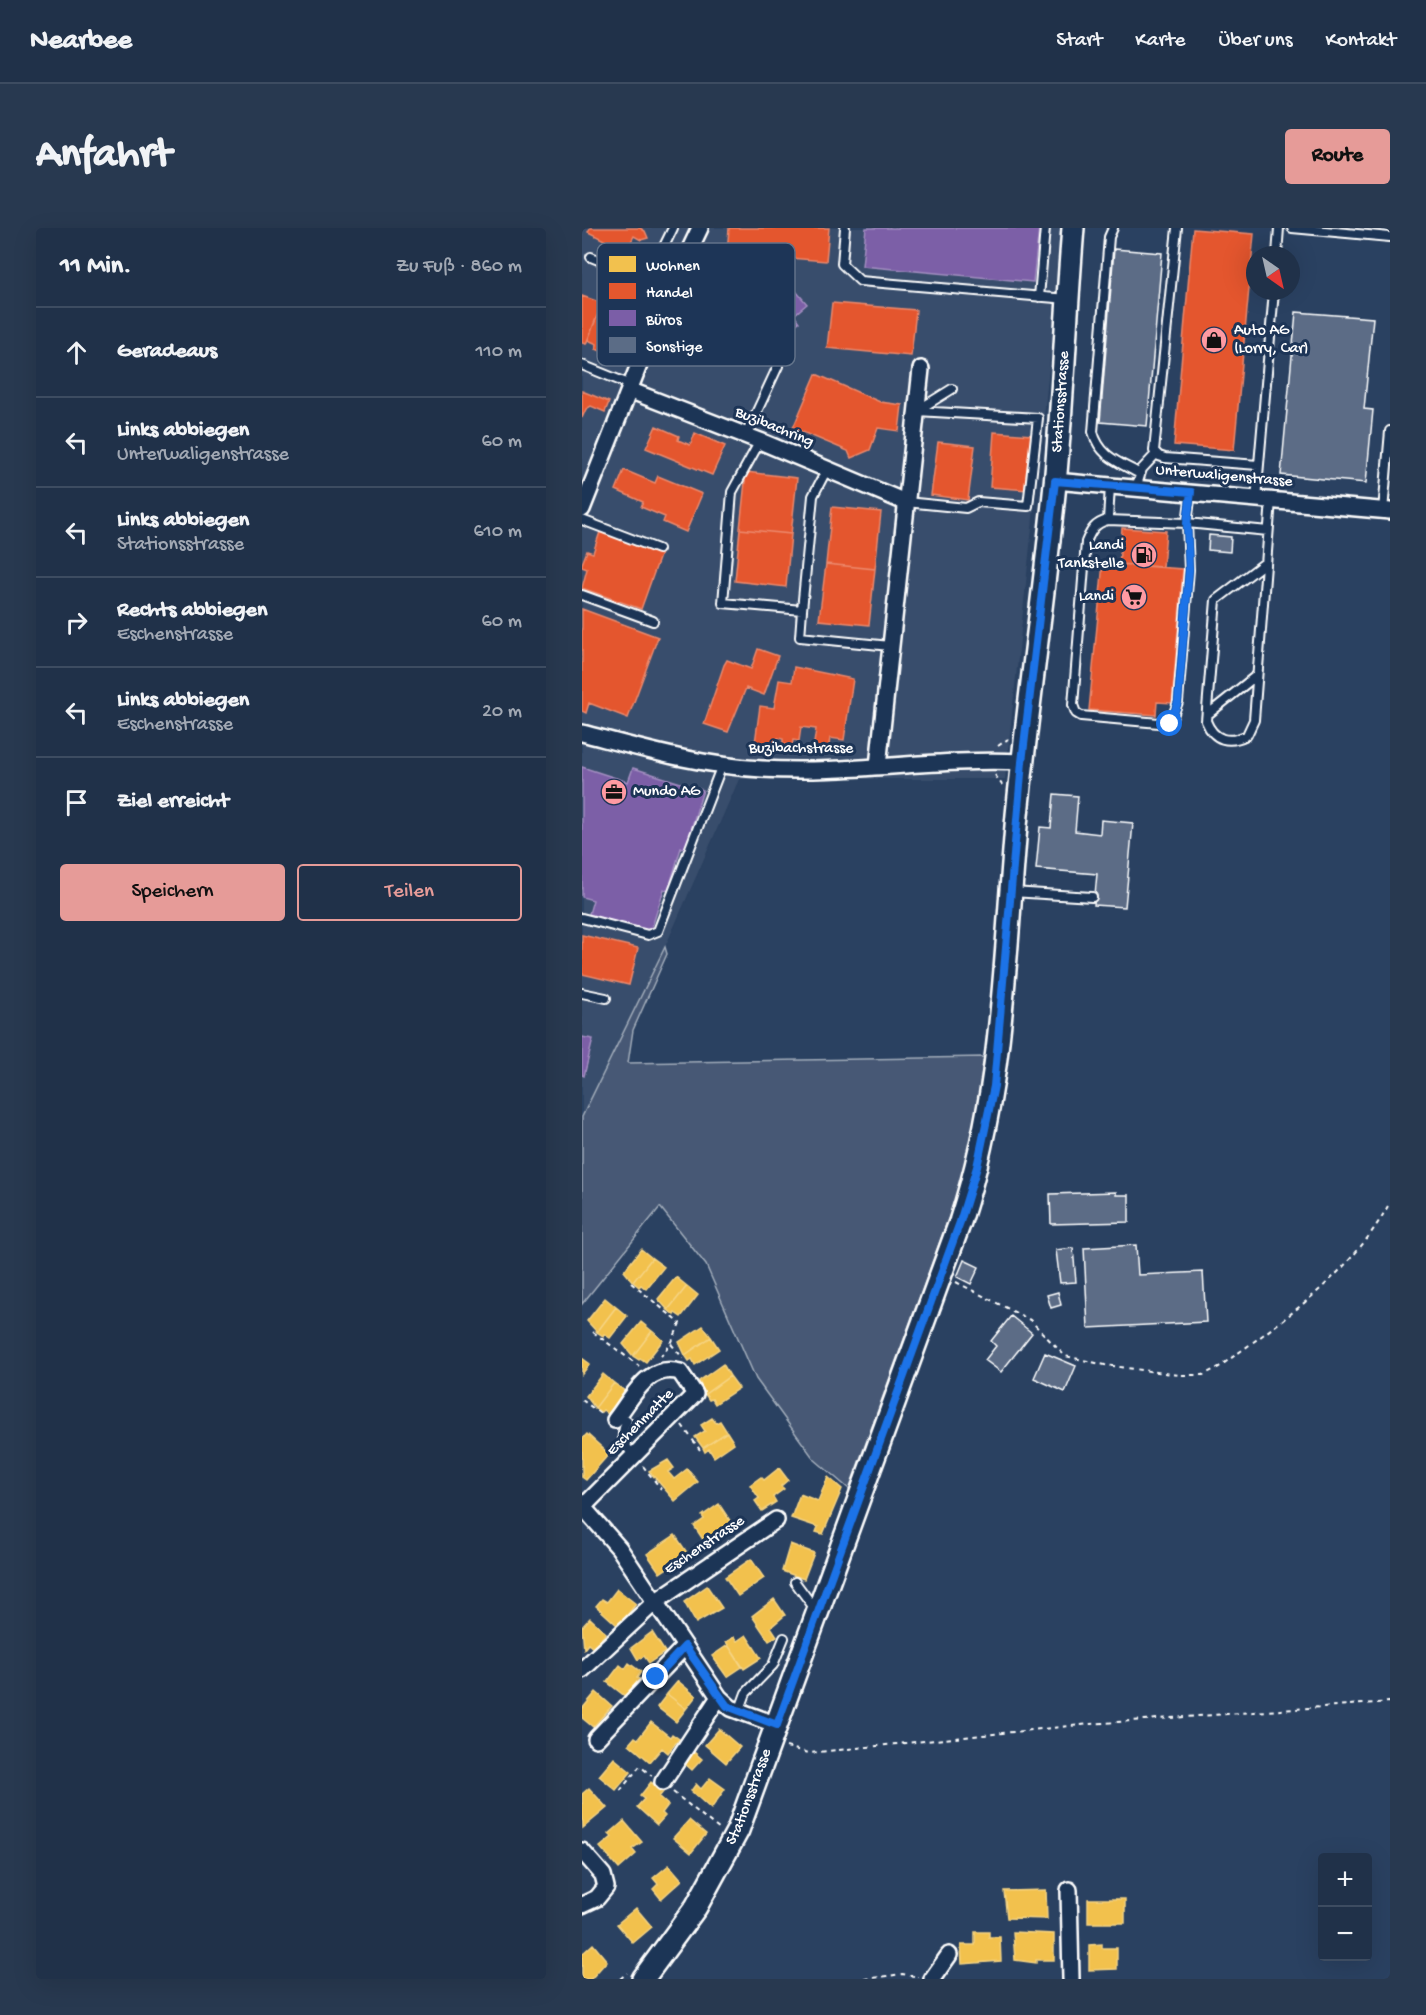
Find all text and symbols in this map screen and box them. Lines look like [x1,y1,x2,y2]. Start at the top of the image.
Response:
text: Nearbee [30,25,132,58]
text: Start [1056,29,1102,54]
text: Karte [1135,29,1185,54]
text: Über uns [1218,29,1292,54]
text: Kontakt [1325,29,1396,54]
button: Route [1285,129,1390,184]
text: Anfahrt [36,132,171,181]
legend [597,243,795,366]
north arrow [1246,246,1300,300]
text: 11 Min. [60,252,131,283]
text: Zu Fuß · 860 m [396,256,522,279]
text: Wohnen [646,258,700,277]
text: Handel [646,285,693,304]
text: Büros [645,312,683,331]
place label: Auto AG (Lorry, Car) [1234,322,1308,359]
shop icon: Auto AG (Lorry, Car) [1199,325,1229,355]
icon: ahead [60,336,93,369]
text: Geradeaus [117,339,217,365]
text: Sonstige [646,339,703,358]
text: 110 m [476,341,522,364]
street label: Stationsstrasse [1048,350,1074,453]
street label: Buzibachring [731,403,816,452]
text: Links abbiegen [117,418,249,444]
icon: left [60,426,93,459]
text: 60 m [482,431,522,454]
text: Unterwaligenstrasse [117,444,289,467]
street label: Unterwaligenstrasse [1155,462,1294,493]
text: Links abbiegen [117,508,249,534]
icon: left [60,516,93,549]
text: 610 m [473,521,522,544]
text: Stationsstrasse [117,534,244,557]
place label: Landi Tankstelle [1057,537,1125,574]
fuel station icon: Landi Tankstelle [1129,540,1159,570]
supermarket icon: Landi [1119,582,1149,612]
place label: Landi [1079,588,1114,607]
text: Rechts abbiegen [117,598,267,624]
icon: right [60,606,93,639]
text: 60 m [482,611,522,634]
text: Eschenstrasse [117,624,233,647]
text: Links abbiegen [117,688,249,714]
icon: left [60,696,93,729]
text: 20 m [482,701,522,724]
route start [1156,710,1182,736]
text: Eschenstrasse [117,714,233,737]
street label: Buzibachstrasse [748,740,854,759]
office icon: Mundo AG [599,777,629,807]
place label: Mundo AG [633,783,701,802]
icon: arrive [60,786,93,819]
text: Ziel erreicht [117,789,229,815]
button: Speichern [60,864,285,921]
button: Teilen [297,864,522,921]
street label: Eschenmatte [603,1385,679,1461]
street label: Eschenstrasse [661,1512,749,1580]
route end [642,1663,668,1689]
street label: Stationsstrasse [722,1746,777,1849]
map controls [1318,1853,1372,1961]
button: + [1318,1853,1372,1907]
button: − [1318,1907,1372,1961]

